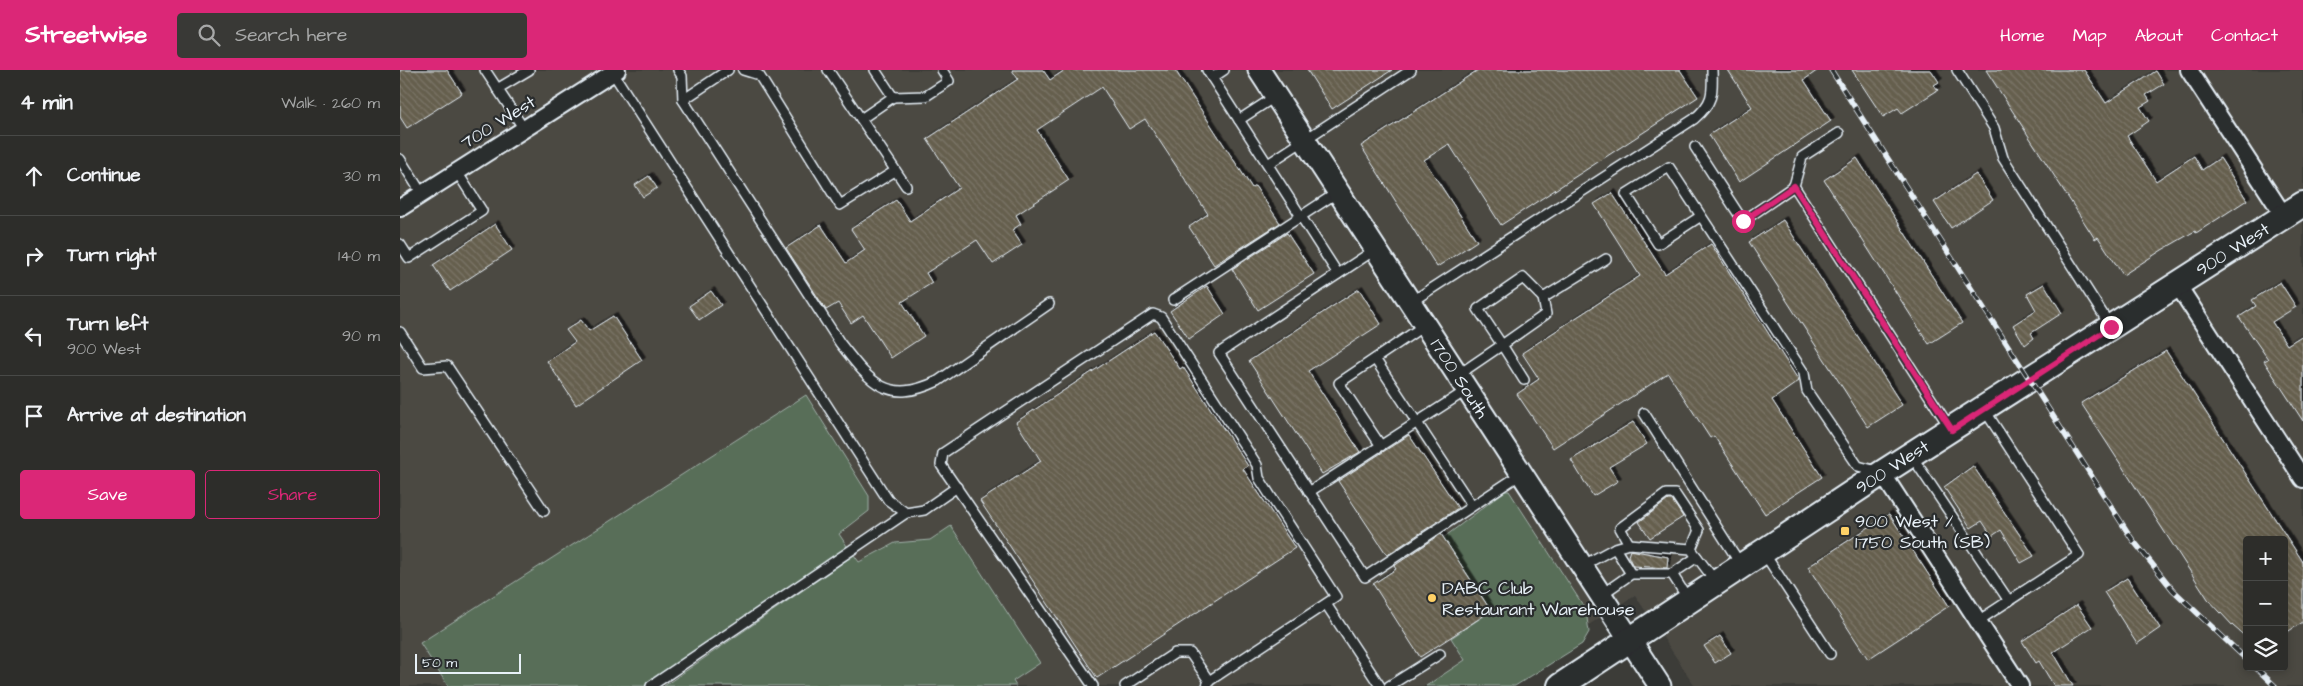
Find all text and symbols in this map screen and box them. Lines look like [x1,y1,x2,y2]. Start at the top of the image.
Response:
search box [177,13,527,58]
text: Streetwise [25,18,147,52]
icon: search [195,21,223,49]
text: Search here [235,22,347,49]
text: Home [2000,23,2045,48]
text: Map [2073,23,2107,48]
text: About [2135,23,2183,48]
text: Contact [2211,23,2278,48]
text: 4 min [20,88,73,117]
street label: 700 West [456,89,541,155]
text: Walk · 260 m [281,92,380,114]
icon: ahead [20,162,48,190]
text: Continue [67,162,141,189]
text: 30 m [343,165,380,187]
route start [1732,210,1755,233]
street label: 900 West [2191,216,2275,282]
icon: right [20,242,48,270]
text: Turn right [67,242,156,269]
text: 140 m [338,245,380,267]
text: Turn left [67,311,148,338]
route end [2100,316,2123,339]
icon: left [20,322,48,350]
text: 90 m [342,325,380,347]
street label: 1700 South [1424,334,1495,423]
text: 900 West [67,338,141,360]
icon: arrive [20,402,48,430]
text: Arrive at destination [67,402,246,429]
street label: 900 West [1851,434,1935,500]
button: Save [20,470,195,519]
button: Share [205,470,380,519]
place label: 900 West / 1750 South (SB) [1855,509,1990,555]
marker: 900 West / 1750 South (SB) [1839,525,1851,537]
map controls [2243,536,2288,671]
button: + [2243,536,2288,581]
place label: DABC Club Restaurant Warehouse [1442,576,1635,622]
button: − [2243,581,2288,626]
marker: DABC Club Restaurant Warehouse [1426,592,1438,604]
button: layers [2243,626,2288,671]
scale bar [415,651,521,674]
text: 50 m [422,653,457,673]

